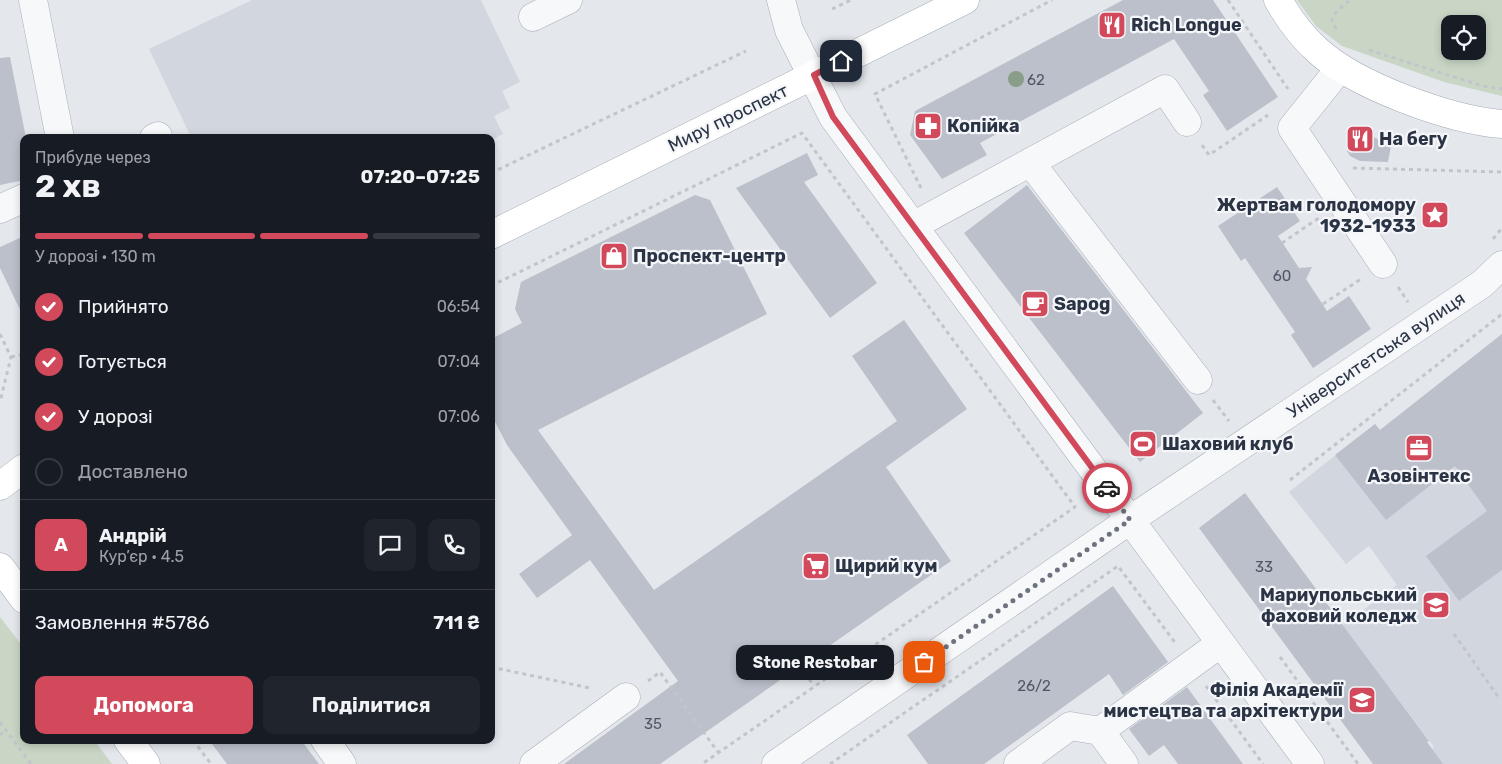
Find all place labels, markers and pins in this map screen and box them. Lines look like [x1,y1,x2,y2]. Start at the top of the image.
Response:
restaurant icon: Rich Longue [1097,10,1127,40]
place label: Rich Longue [1131,14,1242,36]
pin [820,40,862,82]
pharmacy icon: Копійка [913,111,943,141]
place label: Копійка [947,115,1020,137]
restaurant icon: На бегу [1345,124,1375,154]
place label: На бегу [1379,128,1448,150]
place label: Жертвам голодомору 1932-1933 [1217,194,1416,237]
place icon: Жертвам голодомору 1932-1933 [1420,200,1450,230]
shop icon: Проспект-центр [599,241,629,271]
place label: Проспект-центр [633,245,786,267]
cafe icon: Sapog [1020,289,1050,319]
place label: Sapog [1054,293,1110,315]
sports icon: Шаховий клуб [1128,429,1158,459]
place label: Шаховий клуб [1162,433,1294,455]
office icon: Азовінтекс [1404,433,1434,463]
place label: Азовінтекс [1367,465,1471,487]
supermarket icon: Щирий кум [801,551,831,581]
place label: Щирий кум [835,555,938,577]
place label: Мариупольський фаховий коледж [1260,584,1418,627]
school or university icon: Мариупольський фаховий коледж [1421,590,1451,620]
pin [903,641,945,683]
callout: Stone Restobar [736,644,894,680]
place label: Філія Академії мистецтва та архітектури [1103,679,1344,722]
school or university icon: Філія Академії мистецтва та архітектури [1347,685,1377,715]

